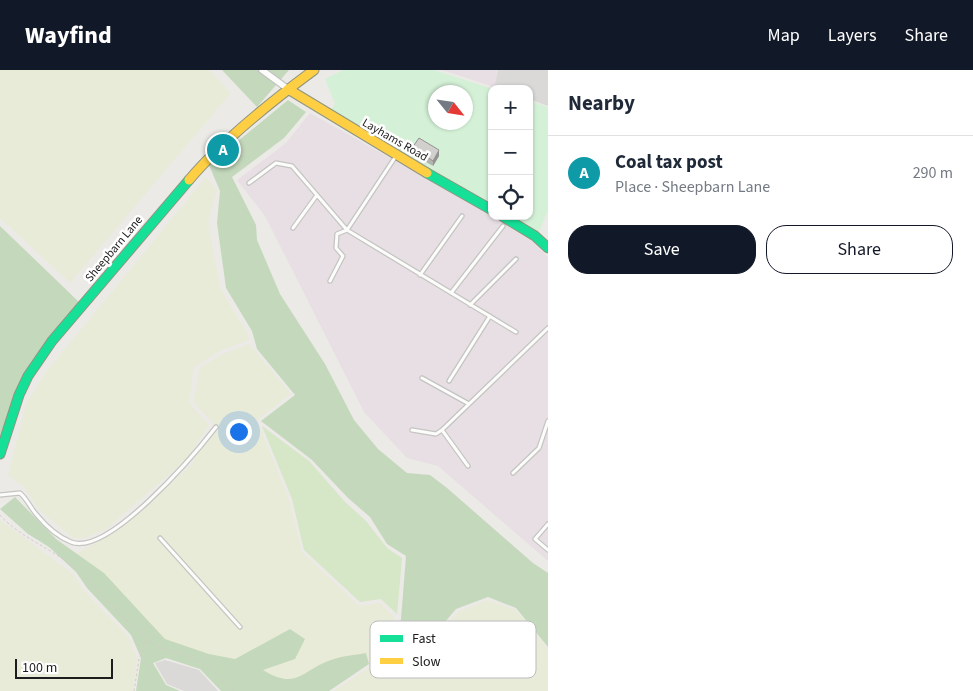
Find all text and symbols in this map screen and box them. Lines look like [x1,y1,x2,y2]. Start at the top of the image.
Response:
text: Wayfind [25,18,112,53]
text: Map [768,23,800,48]
text: Layers [828,23,877,48]
text: Share [905,23,948,48]
north arrow [428,85,473,130]
map controls [488,85,533,220]
button: + [488,85,533,130]
text: Nearby [568,88,635,118]
street label: Layhams Road [359,114,431,166]
button: − [488,130,533,175]
pin: A [207,131,239,169]
text: Coal tax post [615,149,723,176]
text: A [579,162,589,184]
text: 290 m [913,162,953,184]
button: locate [488,175,533,220]
text: Place · Sheepbarn Lane [615,176,770,198]
street label: Sheepbarn Lane [81,212,147,286]
button: Save [568,225,756,274]
button: Share [766,225,953,274]
your location [226,419,252,445]
legend [370,621,536,678]
text: Fast [412,629,436,649]
text: Slow [412,652,441,672]
scale bar [15,656,112,679]
text: 100 m [22,658,57,678]

